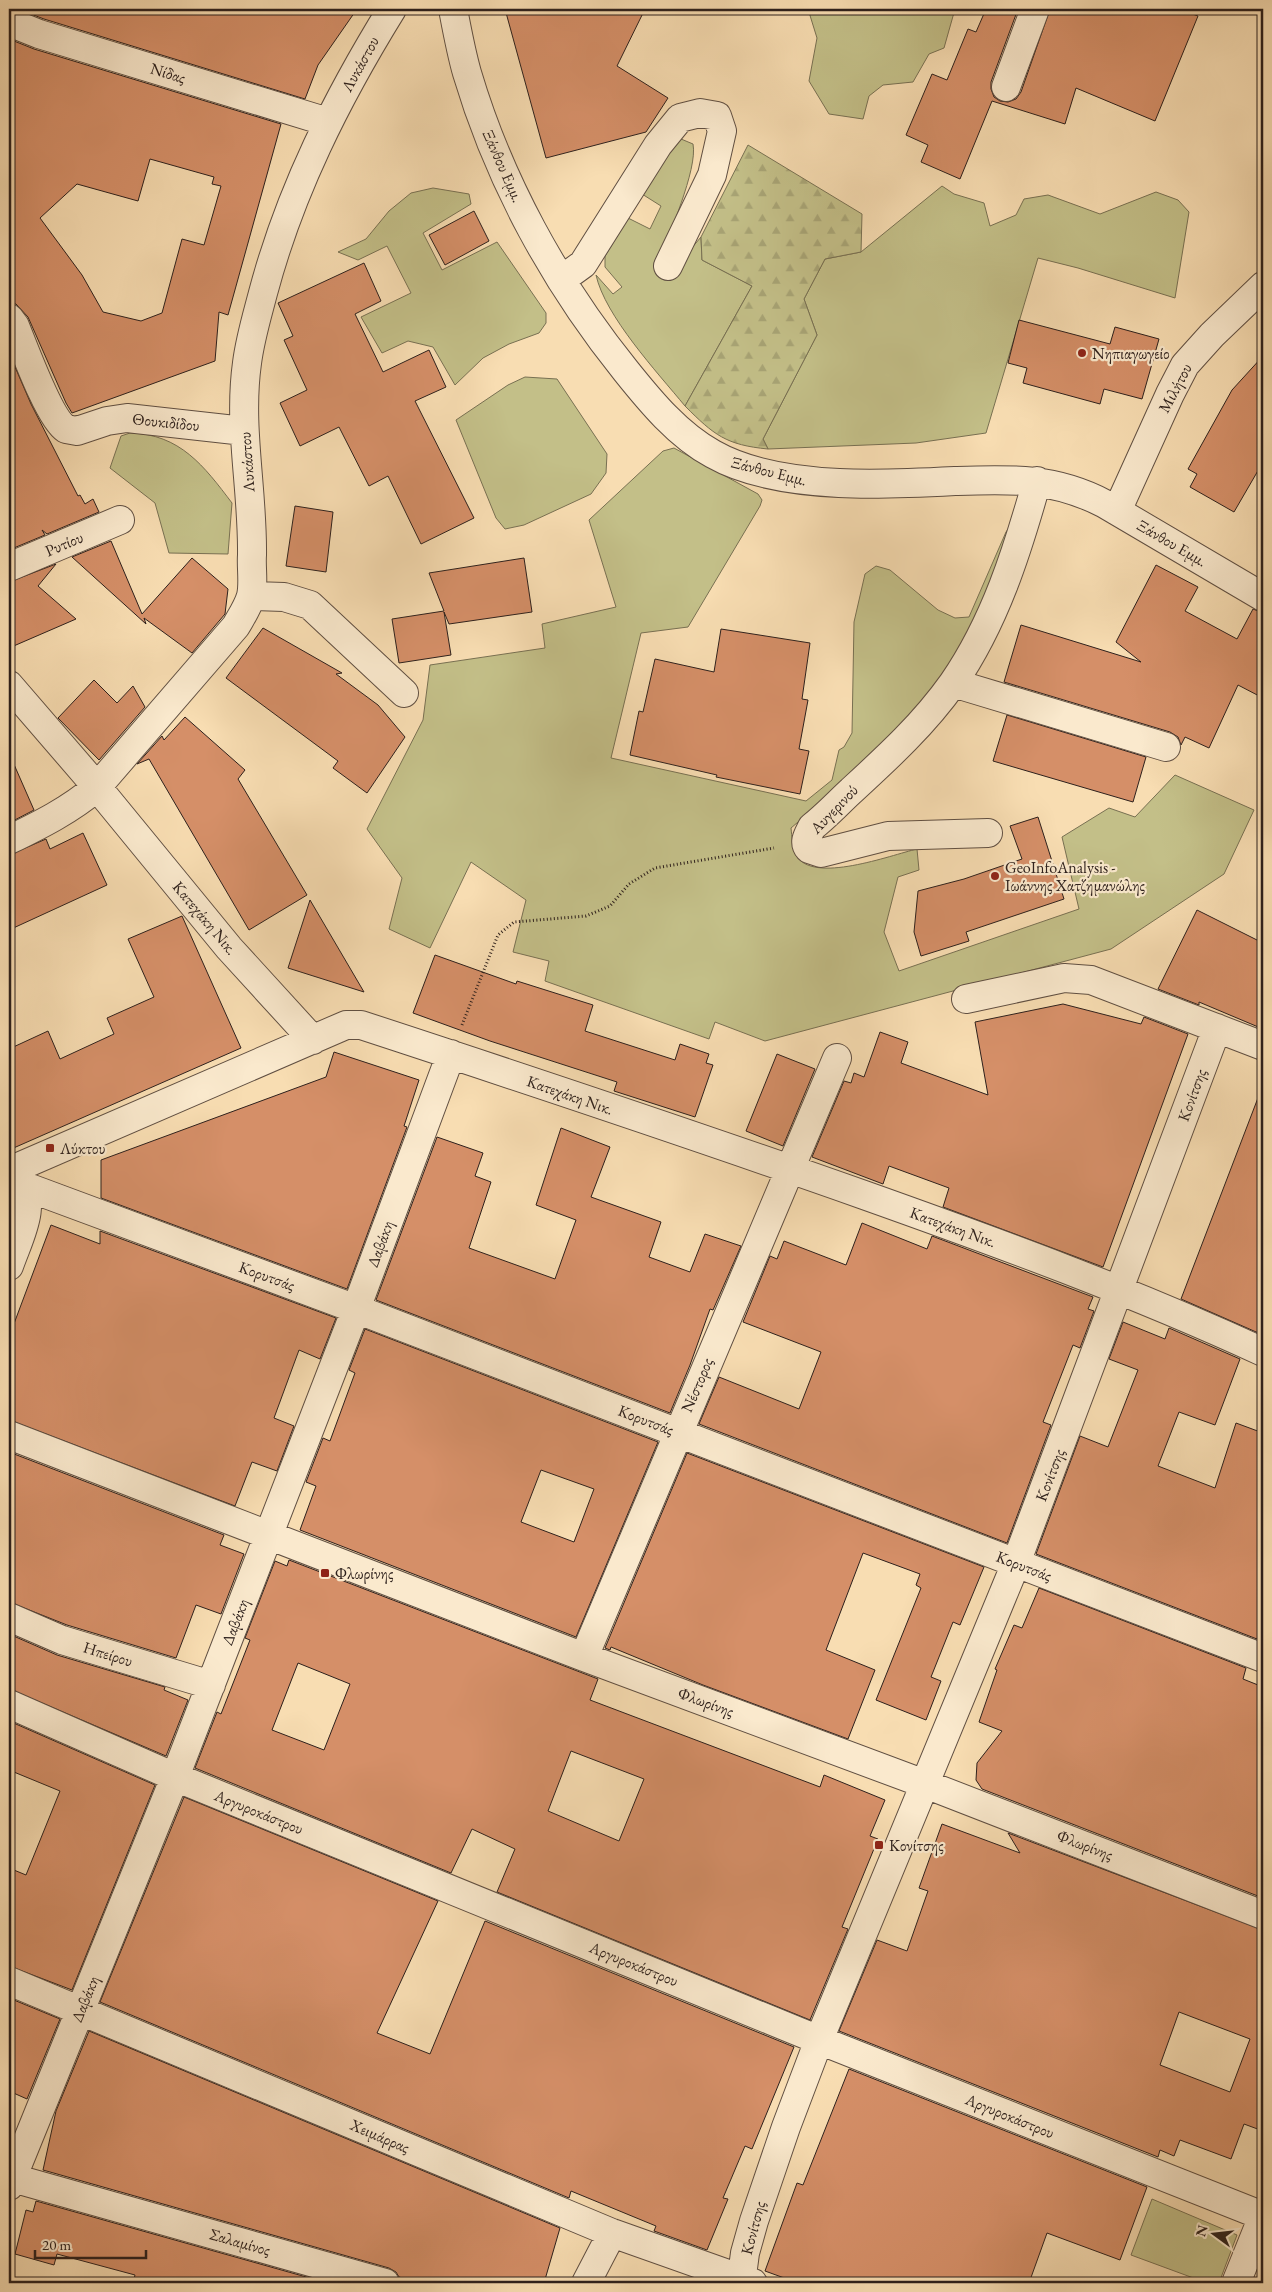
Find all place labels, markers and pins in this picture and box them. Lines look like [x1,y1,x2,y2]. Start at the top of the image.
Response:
place label: Νηπιαγωγείο [1092,343,1170,364]
marker: Νηπιαγωγείο [1076,347,1088,359]
place label: GeoInfoAnalysis - Ιωάννης Χατζημανώλης [1005,857,1146,896]
marker: GeoInfoAnalysis - Ιωάννης Χατζημανώλης [989,870,1001,882]
place label: Λύκτου [59,1138,105,1159]
marker: Λύκτου [44,1142,56,1154]
place label: Φλωρίνης [335,1563,394,1584]
marker: Φλωρίνης [319,1567,331,1579]
place label: Κονίτσης [889,1835,944,1856]
marker: Κονίτσης [873,1839,885,1851]

